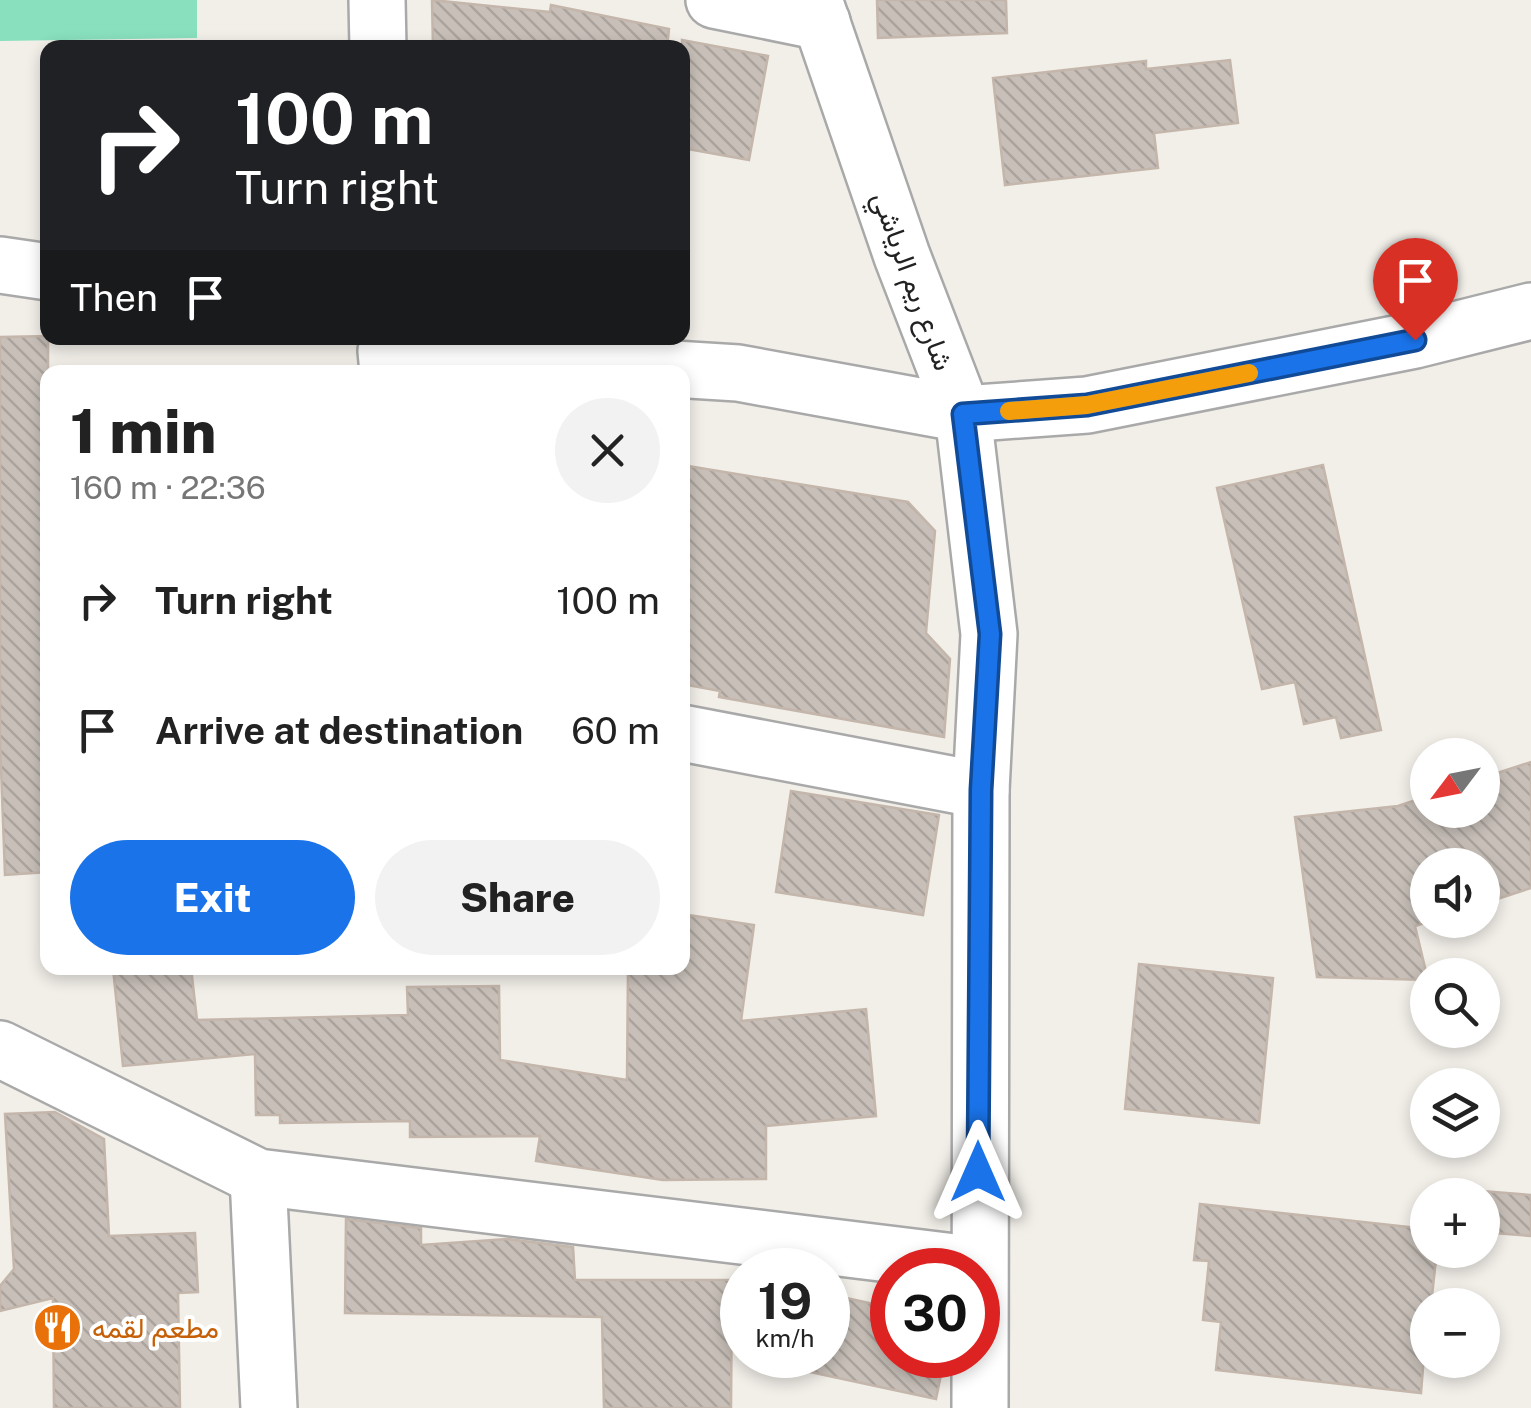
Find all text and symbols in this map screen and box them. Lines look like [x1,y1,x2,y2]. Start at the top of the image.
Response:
text: 100 m [235,77,433,160]
icon: right [70,80,200,210]
text: Turn right [235,161,439,214]
street label: شارع ريم الرياشي [859,187,961,377]
pin [1373,238,1458,341]
icon: arrive [1388,253,1443,308]
icon: arrive [178,270,233,325]
text: Then [70,275,158,320]
text: 1 min [70,396,217,467]
button: close [555,398,660,503]
text: 160 m · 22:36 [70,469,266,506]
icon: right [70,573,125,628]
text: Turn right [155,578,333,623]
text: 100 m [556,578,660,623]
icon: arrive [70,703,125,758]
text: Arrive at destination [155,708,523,753]
text: 60 m [571,708,660,753]
north arrow [1410,738,1500,828]
map controls [1410,738,1500,1378]
button: Exit [70,840,355,955]
button: Share [375,840,660,955]
button: sound [1410,848,1500,938]
button: search [1410,958,1500,1048]
button: layers [1410,1068,1500,1158]
position arrow [926,1120,1030,1224]
button: + [1410,1178,1500,1268]
speed limit sign: 30 [870,1248,1000,1378]
text: 19 [758,1271,812,1330]
button: − [1410,1288,1500,1378]
restaurant icon: مطعم لقمه [31,1302,83,1354]
place label: مطعم لقمه [92,1311,219,1347]
text: km/h [756,1323,814,1353]

